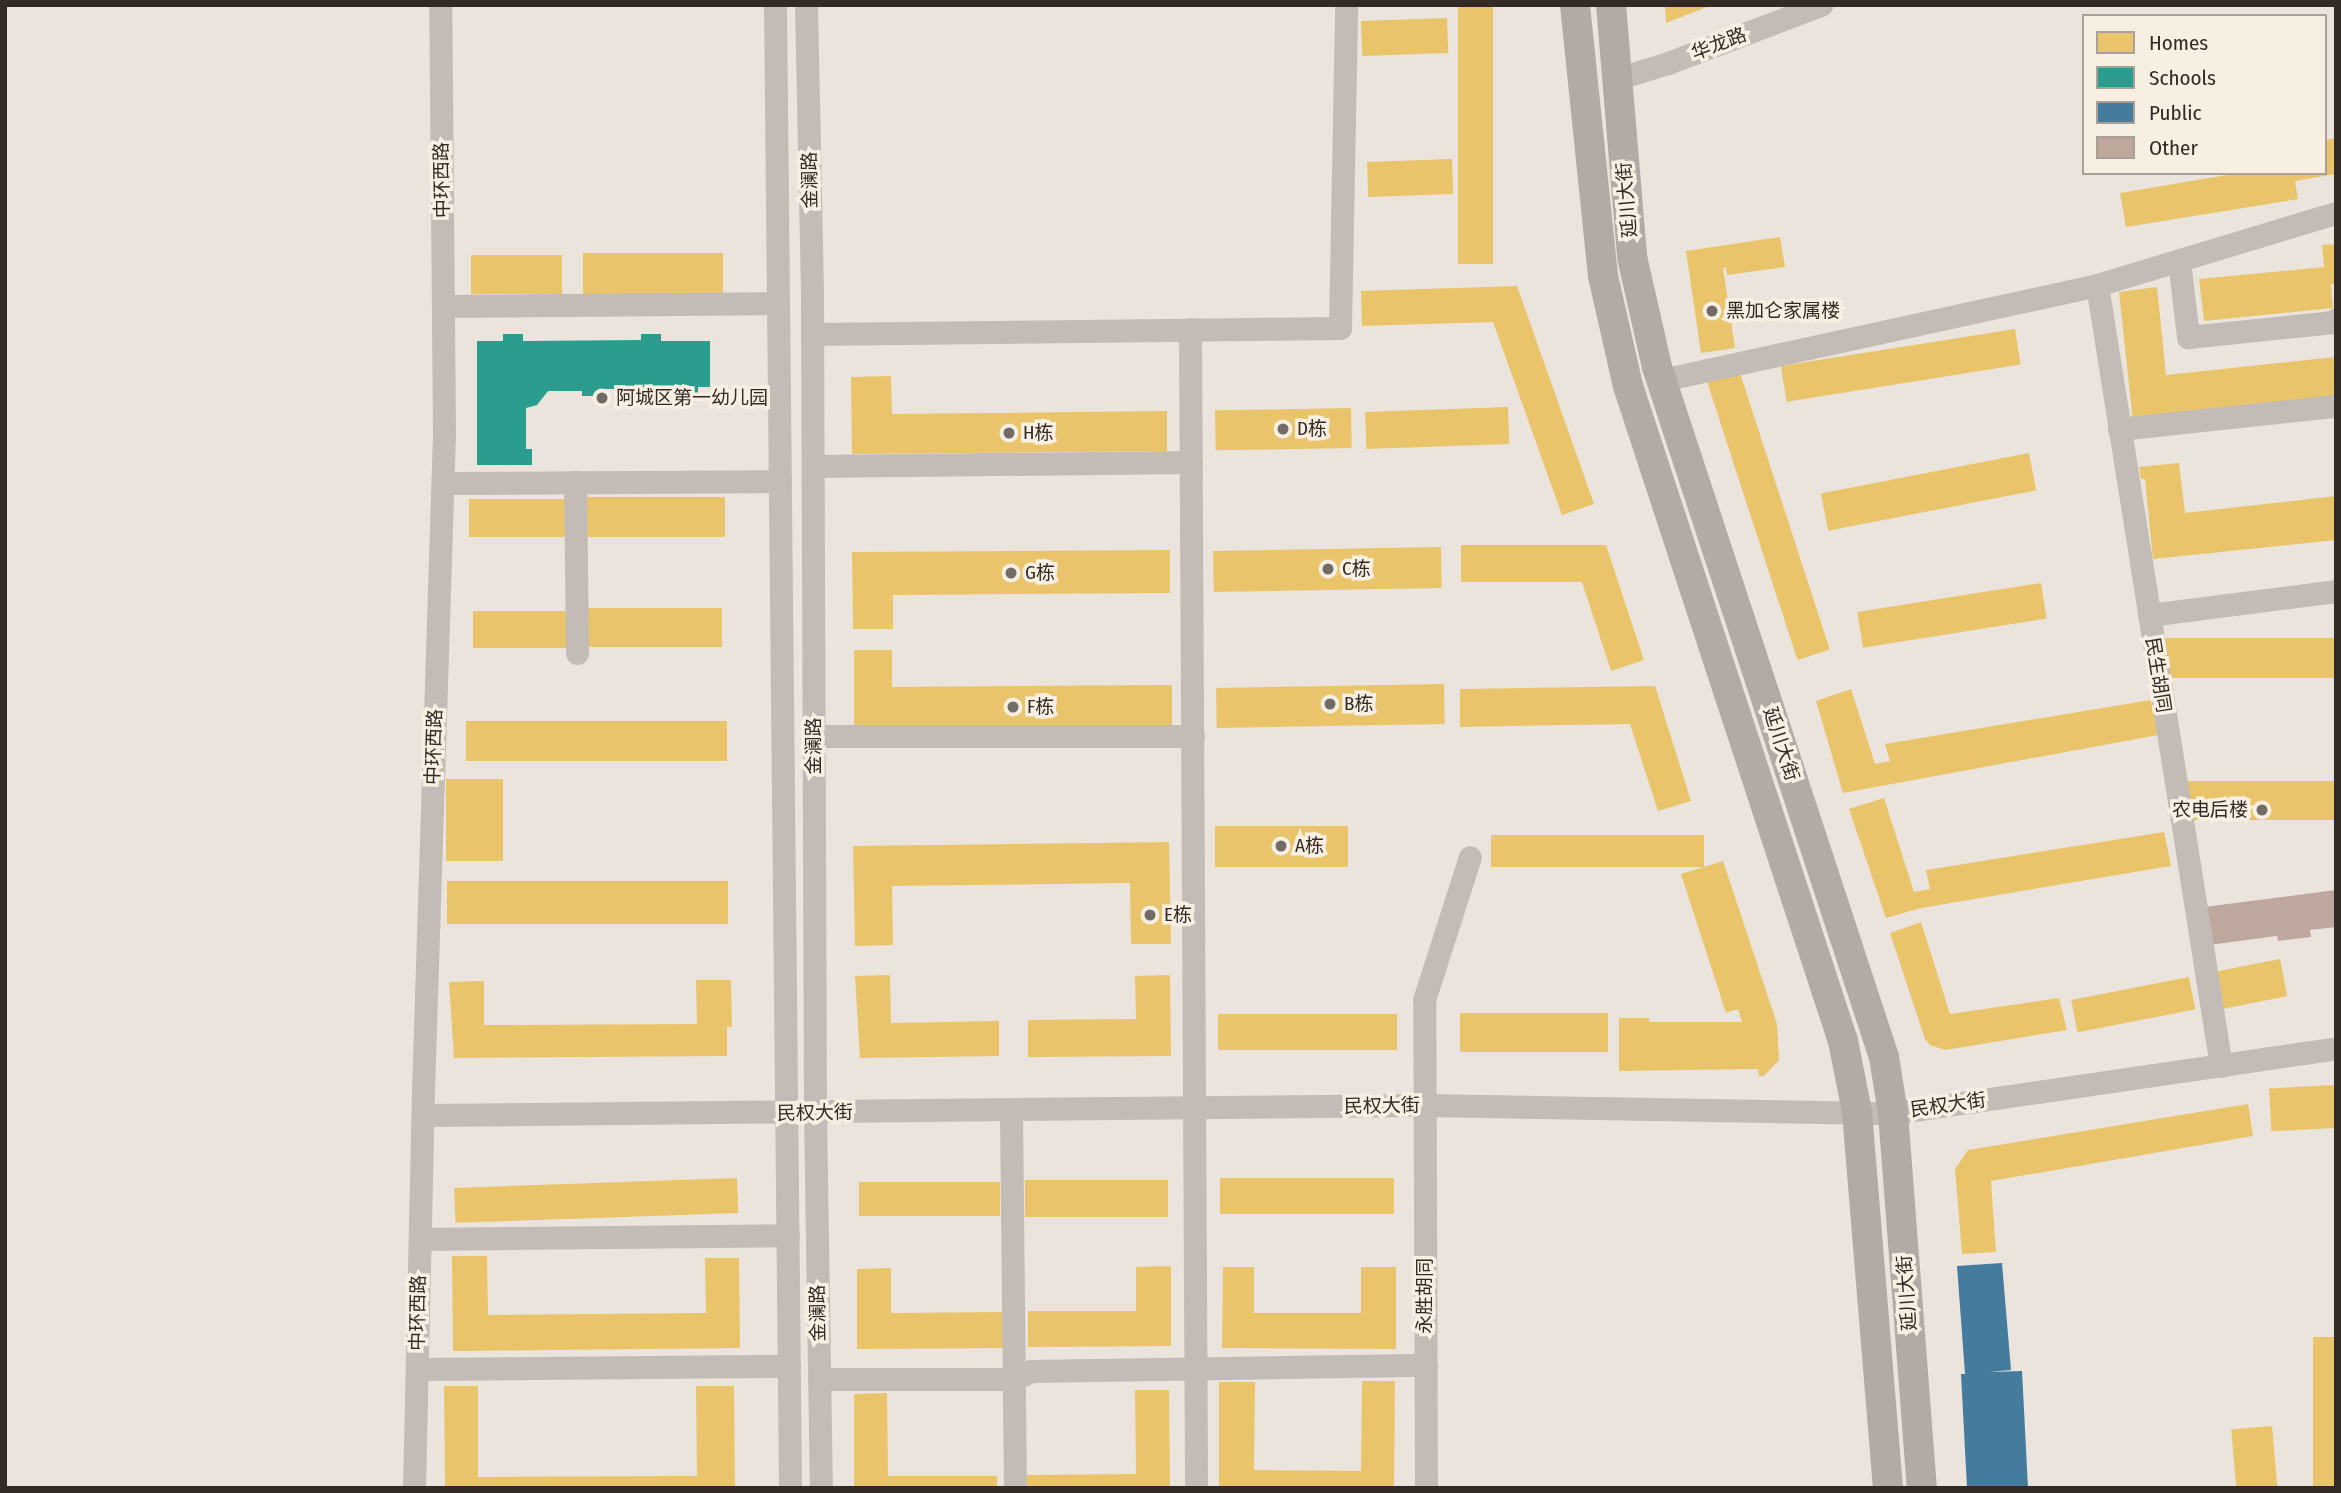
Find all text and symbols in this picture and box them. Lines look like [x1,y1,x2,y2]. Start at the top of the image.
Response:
legend [2082,14,2327,175]
street label: 华龙路 [1688,23,1750,65]
text: Homes [2149,30,2208,56]
text: Schools [2149,65,2216,91]
text: Public [2149,100,2201,126]
text: Other [2149,135,2198,161]
street label: 中环西路 [430,142,454,218]
street label: 金澜路 [798,151,822,209]
street label: 延川大街 [1612,161,1642,239]
place label: 黑加仑家属楼 [1726,300,1840,322]
marker: 黑加仑家属楼 [1704,303,1720,319]
place label: 阿城区第一幼儿园 [616,387,768,409]
marker: 阿城区第一幼儿园 [594,390,610,406]
place label: D栋 [1297,418,1327,440]
marker: D栋 [1275,421,1291,437]
place label: H栋 [1023,422,1054,444]
marker: H栋 [1001,425,1017,441]
place label: C栋 [1342,558,1371,580]
marker: C栋 [1320,561,1336,577]
place label: G栋 [1025,562,1055,584]
marker: G栋 [1003,565,1019,581]
street label: 民生胡同 [2141,636,2175,714]
place label: B栋 [1344,693,1373,715]
place label: F栋 [1027,696,1054,718]
marker: B栋 [1322,696,1338,712]
marker: F栋 [1005,699,1021,715]
street label: 延川大街 [1758,704,1804,784]
street label: 中环西路 [421,709,447,785]
street label: 金澜路 [803,718,825,774]
place label: 农电后楼 [2172,799,2248,821]
marker: 农电后楼 [2254,802,2270,818]
place label: A栋 [1295,835,1324,857]
marker: A栋 [1273,838,1289,854]
place label: E栋 [1164,904,1192,926]
marker: E栋 [1142,907,1158,923]
street label: 民权大街 [1909,1088,1987,1122]
street label: 民权大街 [1344,1094,1420,1118]
street label: 民权大街 [777,1101,853,1125]
street label: 延川大街 [1893,1254,1921,1332]
street label: 永胜胡同 [1414,1258,1436,1334]
street label: 中环西路 [406,1275,430,1351]
street label: 金澜路 [806,1284,830,1342]

